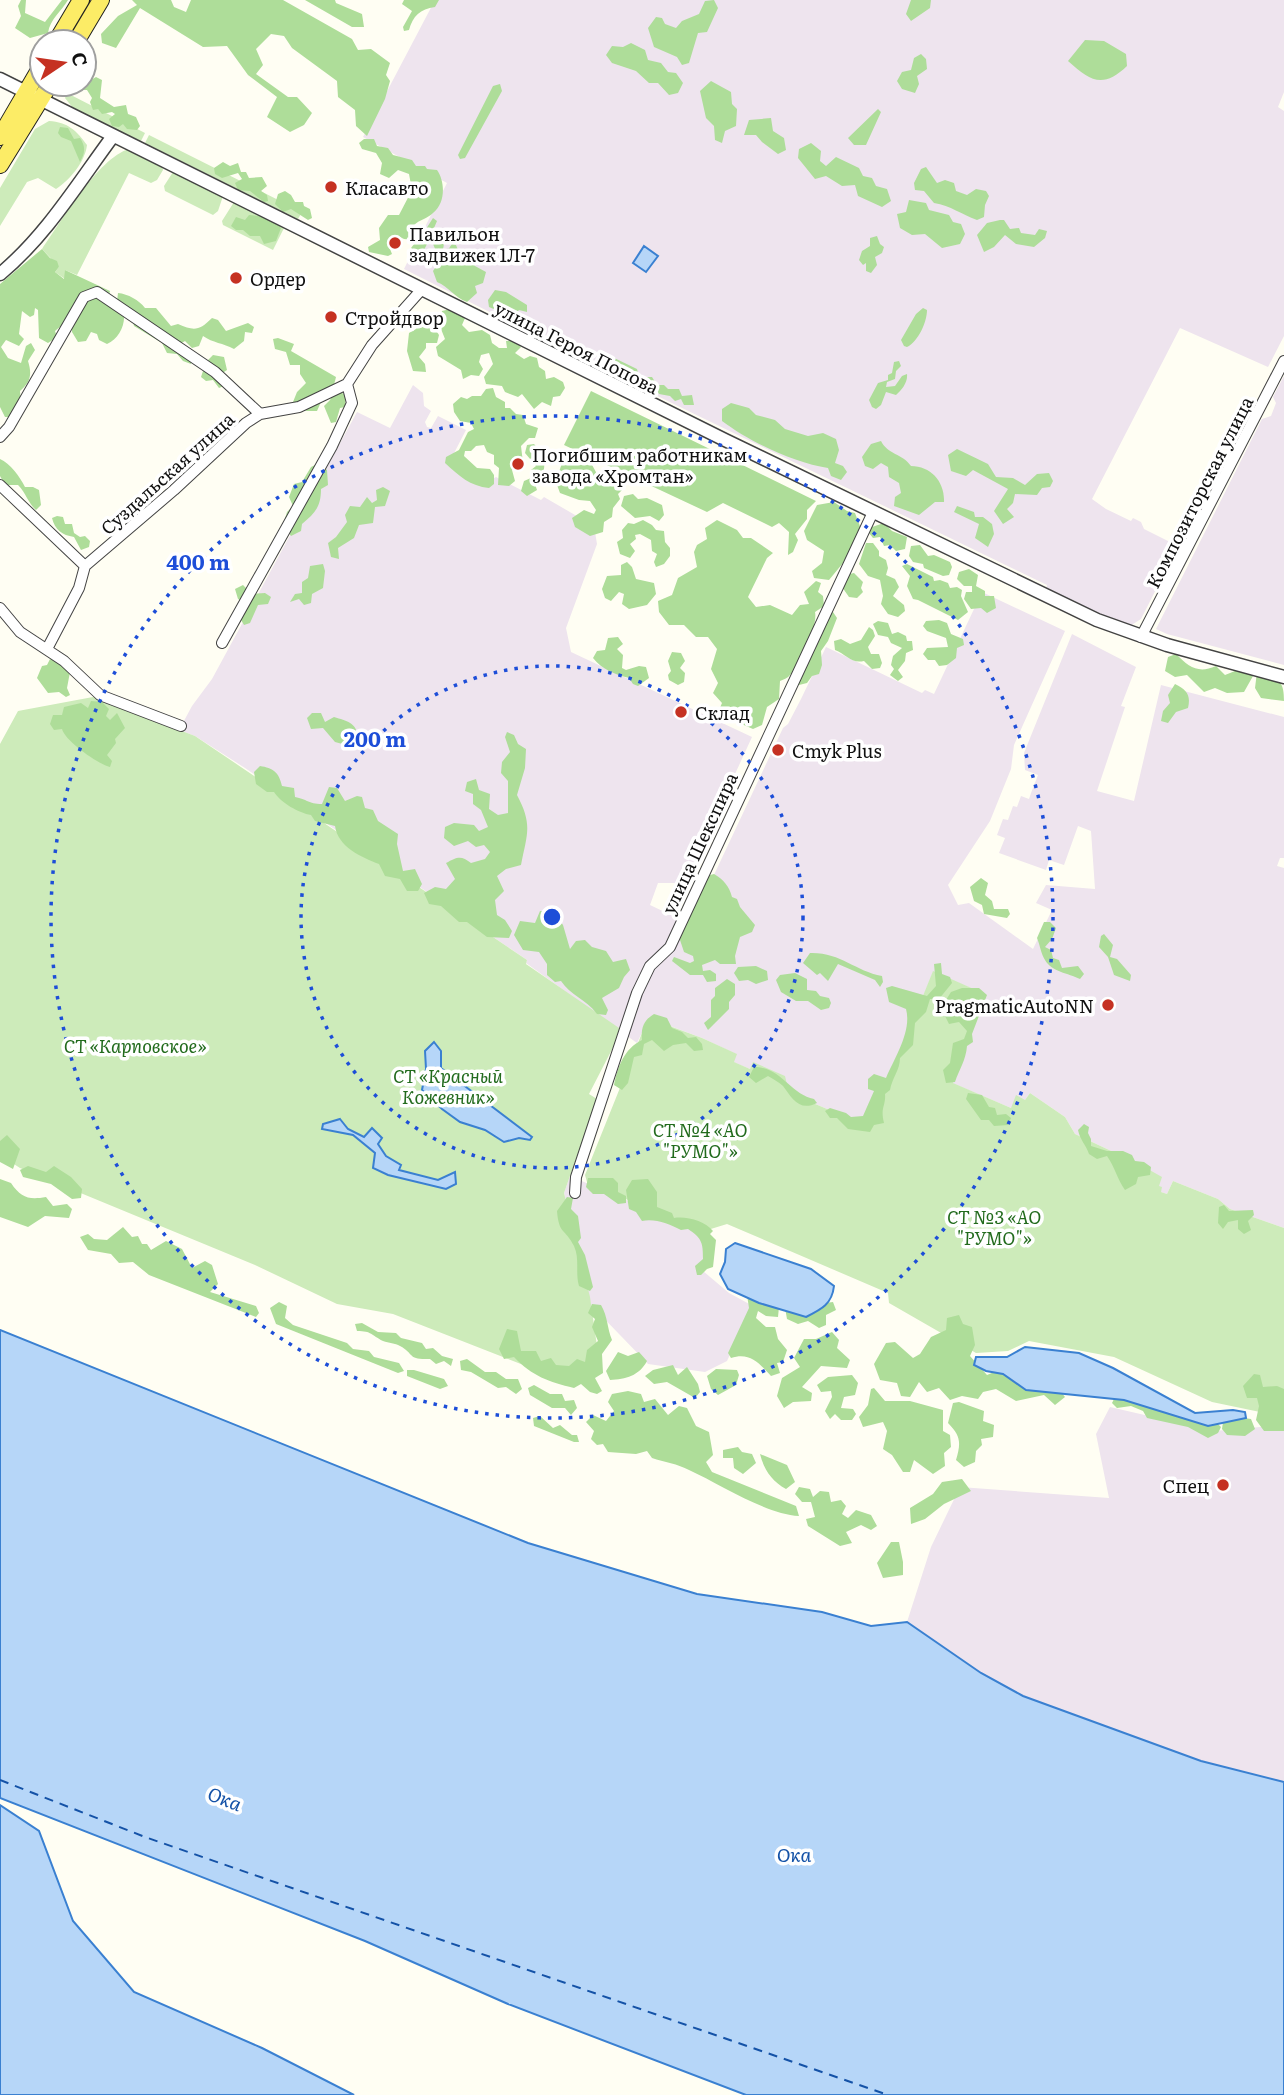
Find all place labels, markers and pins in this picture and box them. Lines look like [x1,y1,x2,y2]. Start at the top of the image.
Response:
place label: Класавто [345,174,429,201]
marker: Класавто [323,179,339,195]
place label: Павильон задвижек 1Л-7 [409,220,535,268]
marker: Павильон задвижек 1Л-7 [387,235,403,251]
place label: Ордер [250,265,306,292]
marker: Ордер [228,270,244,286]
place label: Стройдвор [345,304,444,331]
marker: Стройдвор [323,309,339,325]
place label: Погибшим работникам завода «Хромтан» [532,441,747,489]
marker: Погибшим работникам завода «Хромтан» [510,456,526,472]
place label: Склад [695,699,750,726]
marker: Склад [673,704,689,720]
place label: Cmyk Plus [792,737,882,764]
marker: Cmyk Plus [770,742,786,758]
centre of rings [540,905,564,929]
place label: PragmaticAutoNN [935,992,1094,1019]
marker: PragmaticAutoNN [1100,997,1116,1013]
place label: Спец [1163,1472,1209,1499]
marker: Спец [1215,1477,1231,1493]

